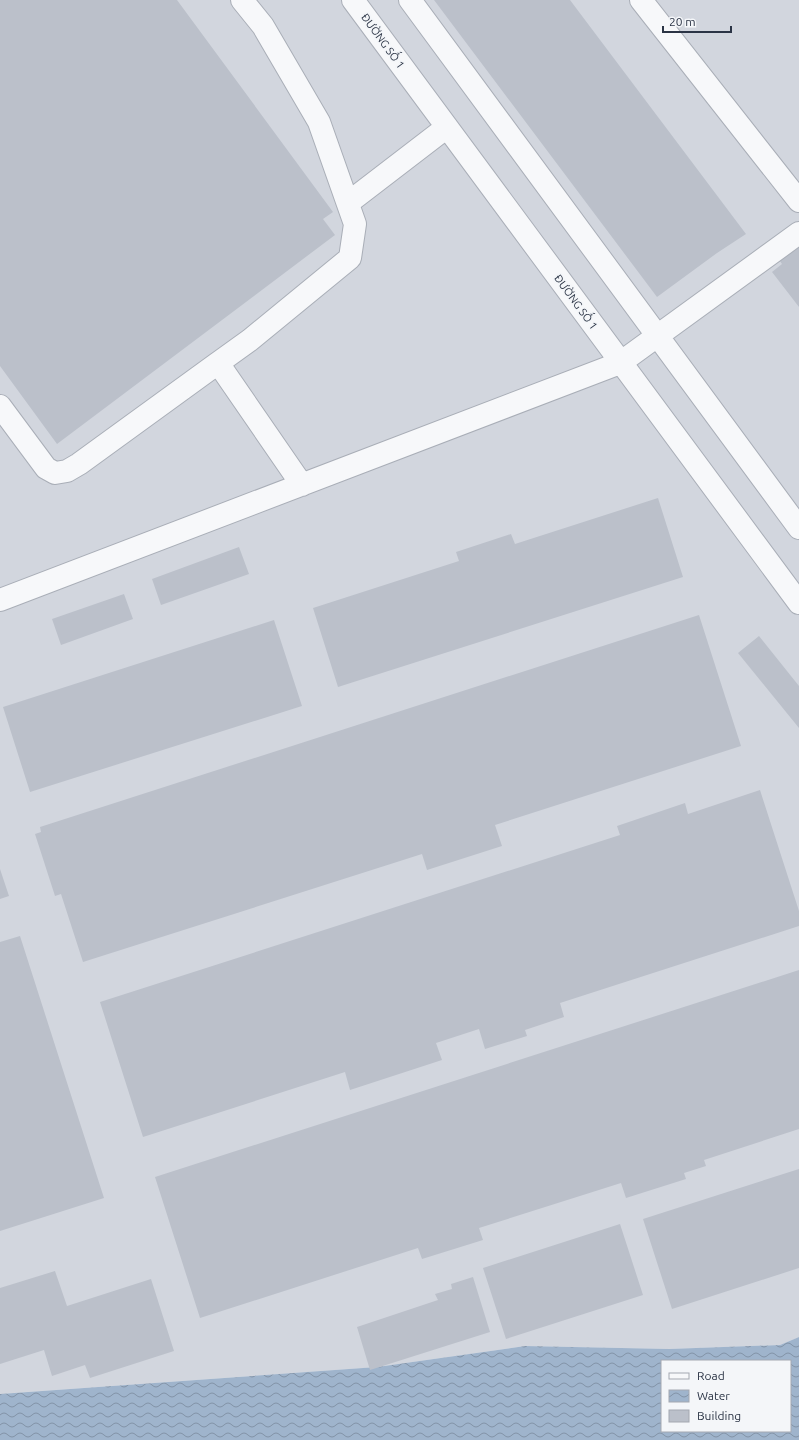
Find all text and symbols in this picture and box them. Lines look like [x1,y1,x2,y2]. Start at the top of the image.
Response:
scale bar [663,8,731,34]
street label: ĐƯỜNG SỐ 1 [359,9,410,71]
text: 20 m [669,15,696,28]
street label: ĐƯỜNG SỐ 1 [552,270,603,332]
legend [661,1360,791,1432]
text: Road [697,1369,725,1382]
text: Water [697,1389,730,1402]
text: Building [697,1409,741,1422]

